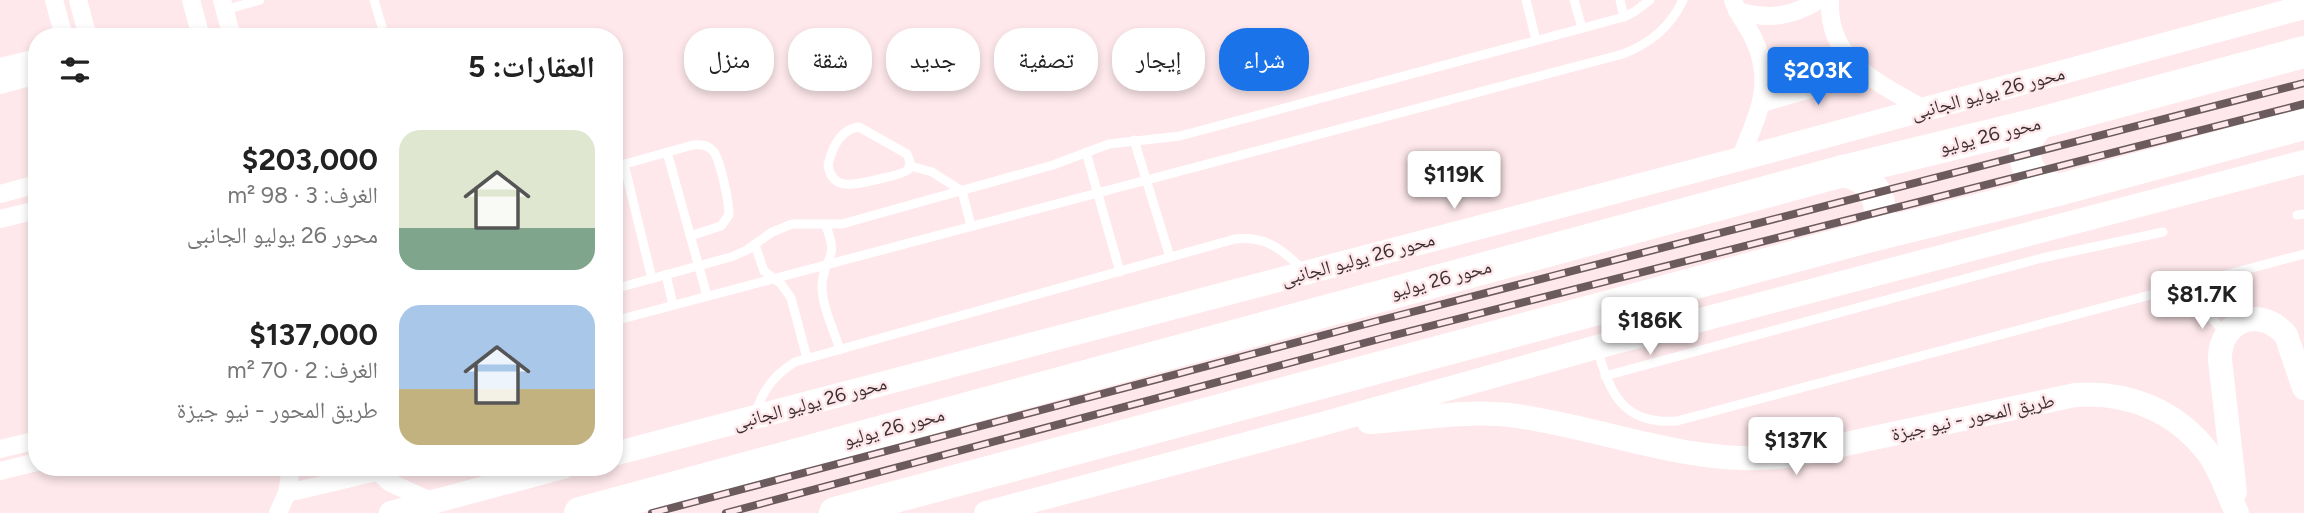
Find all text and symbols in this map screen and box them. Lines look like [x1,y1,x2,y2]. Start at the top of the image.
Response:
chip: منزل [684,28,774,91]
chip: شقة [788,28,872,91]
chip: جديد [886,28,980,91]
chip: تصفية [994,28,1098,91]
chip: إيجار [1112,28,1205,91]
chip: شراء [1219,28,1309,91]
text: العقارات: 5 [468,48,595,85]
pin: $203K [1769,48,1867,107]
icon: filters [56,51,94,89]
text: $203K [1783,56,1853,84]
street label: محور 26 يوليو الجانبى [1909,61,2067,125]
street label: محور 26 يوليو [1937,111,2043,159]
text: $203,000 [242,141,378,178]
pin: $119K [1405,152,1503,211]
icon: home [455,158,539,242]
text: $119K [1424,160,1484,188]
text: الغرف: 3 · 98 m² [227,181,378,209]
text: محور 26 يوليو الجانبى [187,221,378,249]
street label: محور 26 يوليو الجانبى [1279,227,1437,291]
street label: محور 26 يوليو [1388,254,1494,304]
pin: $81.7K [2145,272,2259,331]
text: $81.7K [2167,280,2237,308]
pin: $186K [1601,298,1699,357]
text: $186K [1617,306,1683,334]
text: $137,000 [249,316,378,353]
icon: home [455,333,539,417]
text: الغرف: 2 · 70 m² [227,356,378,384]
street label: محور 26 يوليو الجانبى [731,371,889,435]
street label: طريق المحور - نيو جيزة [1889,388,2057,446]
text: طريق المحور - نيو جيزة [177,396,378,424]
street label: محور 26 يوليو [841,402,947,452]
pin: $137K [1747,418,1845,477]
text: $137K [1764,426,1828,454]

